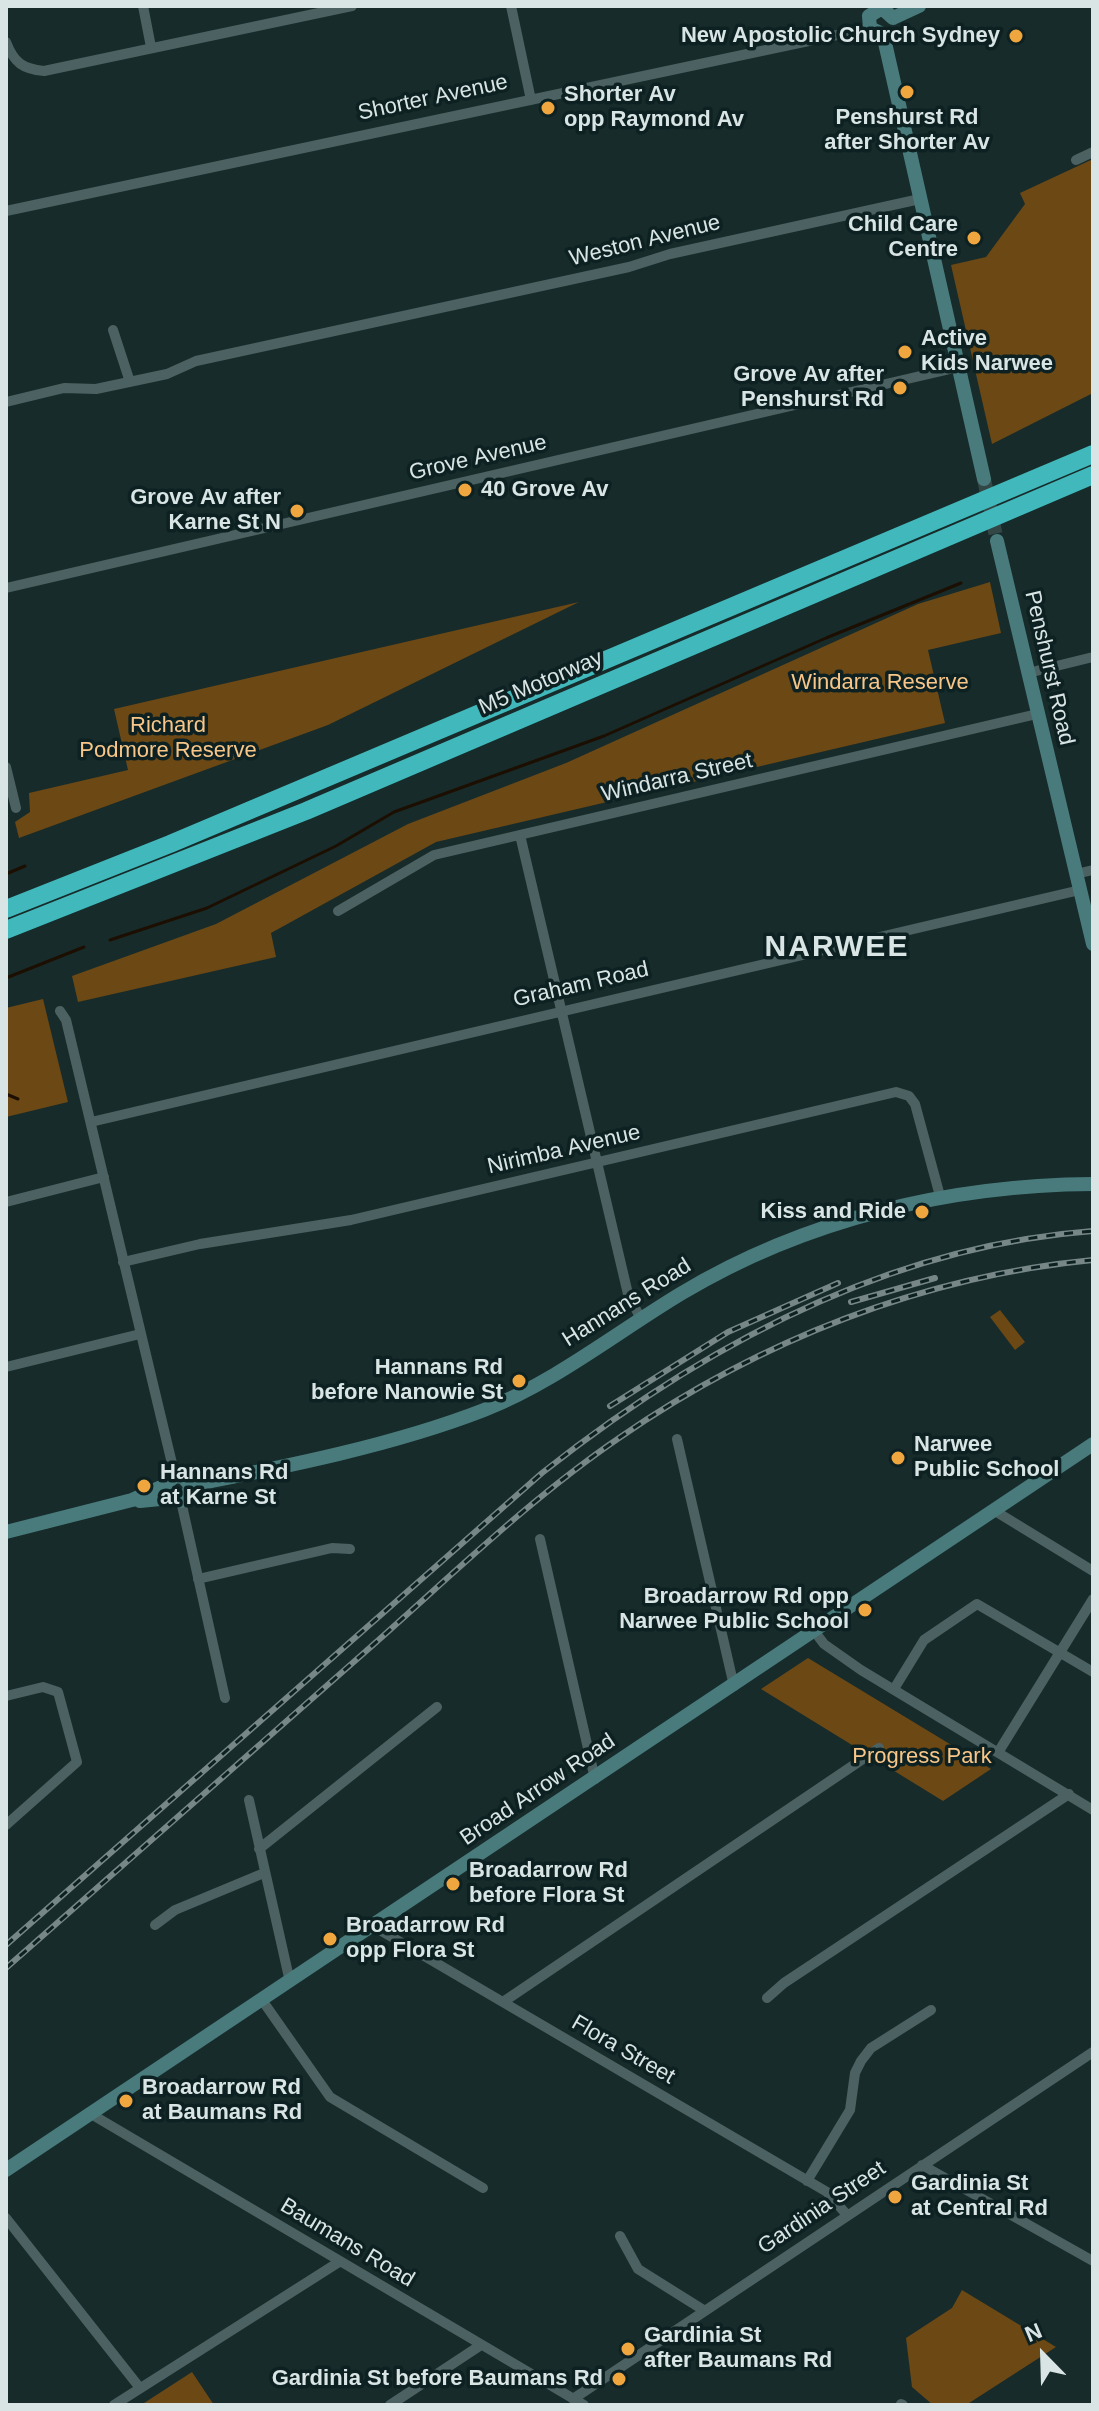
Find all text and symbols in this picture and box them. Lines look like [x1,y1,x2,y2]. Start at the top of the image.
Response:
place label: New Apostolic Church Sydney [681,23,1000,49]
marker: New Apostolic Church Sydney [1007,27,1025,45]
street label: Shorter Avenue [356,69,510,127]
place label: Shorter Av opp Raymond Av [564,82,744,134]
marker: Penshurst Rd after Shorter Av [898,83,916,101]
marker: Shorter Av opp Raymond Av [539,99,557,117]
place label: Penshurst Rd after Shorter Av [824,105,990,156]
street label: Weston Avenue [567,210,723,272]
place label: Child Care Centre [848,212,958,264]
marker: Child Care Centre [965,229,983,247]
place label: Active Kids Narwee [921,326,1053,378]
marker: Active Kids Narwee [896,343,914,361]
place label: Grove Av after Penshurst Rd [733,362,884,414]
marker: Grove Av after Penshurst Rd [891,379,909,397]
street label: Grove Avenue [407,429,549,487]
place label: 40 Grove Av [481,477,609,503]
marker: 40 Grove Av [456,481,474,499]
place label: Grove Av after Karne St N [130,485,281,536]
marker: Grove Av after Karne St N [288,502,306,520]
street label: Penshurst Road [1018,588,1080,748]
street label: M5 Motorway [475,645,607,721]
park label: Windarra Reserve [791,670,969,696]
park label: Richard Podmore Reserve [79,713,257,764]
street label: Windarra Street [599,748,755,808]
district label: NARWEE [765,930,909,966]
street label: Graham Road [511,957,651,1013]
street label: Nirimba Avenue [485,1120,643,1180]
place label: Kiss and Ride [761,1199,906,1225]
marker: Kiss and Ride [913,1203,931,1221]
street label: Hannans Road [558,1253,696,1353]
place label: Hannans Rd before Nanowie St [311,1355,503,1406]
marker: Hannans Rd before Nanowie St [510,1372,528,1390]
place label: Narwee Public School [914,1432,1059,1484]
marker: Narwee Public School [889,1449,907,1467]
place label: Hannans Rd at Karne St [160,1460,288,1512]
marker: Hannans Rd at Karne St [135,1477,153,1495]
place label: Broadarrow Rd opp Narwee Public School [619,1584,849,1636]
marker: Broadarrow Rd opp Narwee Public School [856,1601,874,1619]
street label: Broad Arrow Road [456,1728,620,1852]
park label: Progress Park [852,1744,992,1770]
place label: Broadarrow Rd before Flora St [469,1858,628,1910]
marker: Broadarrow Rd before Flora St [444,1875,462,1893]
place label: Broadarrow Rd opp Flora St [346,1913,505,1964]
marker: Broadarrow Rd opp Flora St [321,1930,339,1948]
street label: Flora Street [567,2010,679,2090]
place label: Broadarrow Rd at Baumans Rd [142,2075,302,2126]
marker: Broadarrow Rd at Baumans Rd [117,2092,135,2110]
street label: Gardinia Street [753,2156,891,2260]
place label: Gardinia St at Central Rd [911,2171,1048,2222]
marker: Gardinia St at Central Rd [886,2188,904,2206]
street label: Baumans Road [275,2193,419,2293]
north arrow [1003,2315,1083,2395]
text: N [1021,2318,1046,2347]
place label: Gardinia St after Baumans Rd [644,2323,832,2374]
marker: Gardinia St after Baumans Rd [619,2340,637,2358]
place label: Gardinia St before Baumans Rd [272,2366,603,2392]
marker: Gardinia St before Baumans Rd [610,2370,628,2388]

